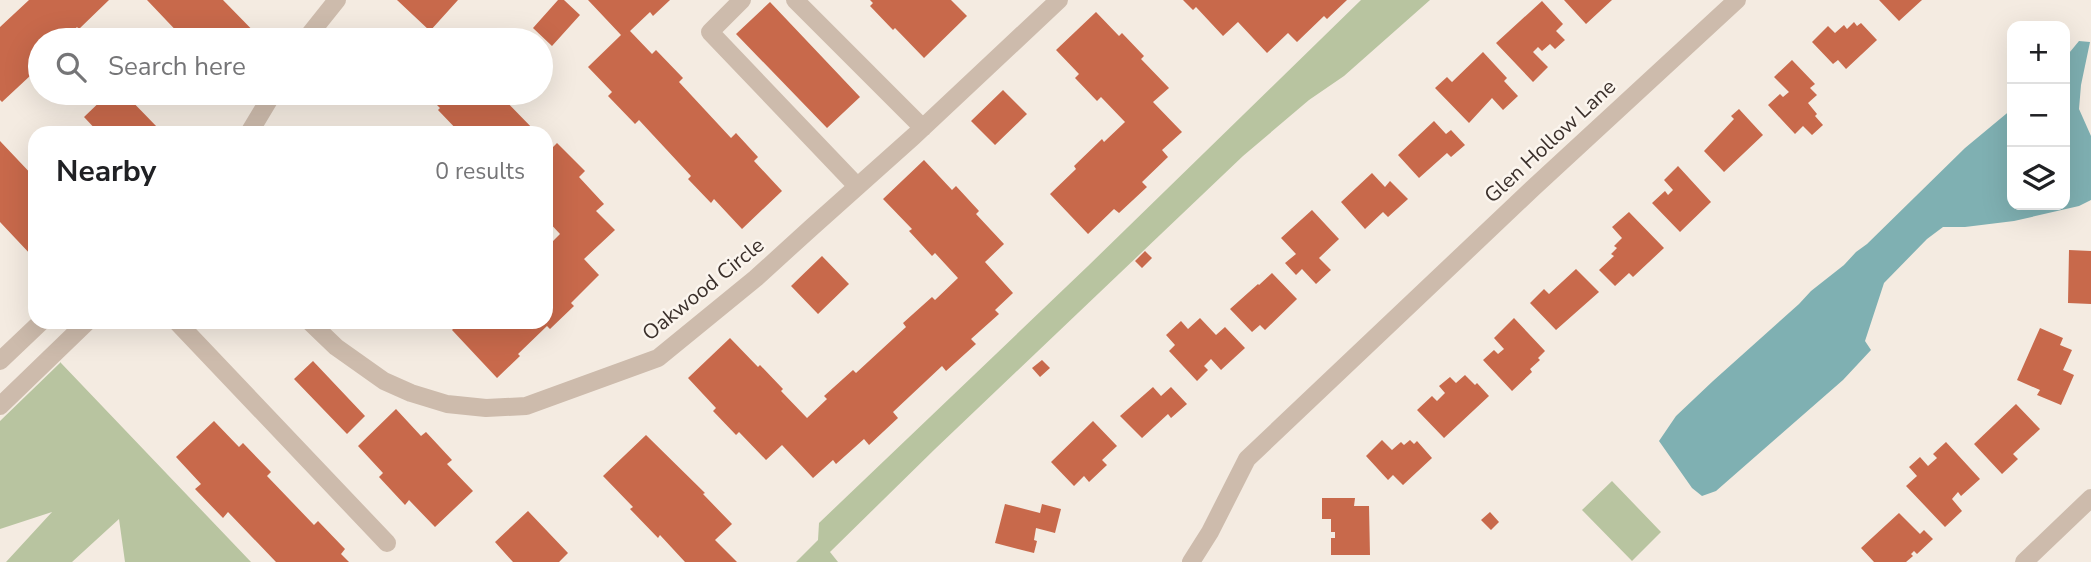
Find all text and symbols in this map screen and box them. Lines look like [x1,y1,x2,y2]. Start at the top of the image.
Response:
map controls [2007,21,2070,210]
button: + [2007,21,2070,84]
search box [28,28,553,105]
icon: search [52,48,90,86]
text: Search here [108,49,246,84]
street label: Glen Hollow Lane [1478,73,1622,209]
button: − [2007,84,2070,147]
button: layers [2007,147,2070,210]
text: Nearby [56,151,156,192]
text: 0 results [435,156,525,187]
street label: Oakwood Circle [636,231,770,347]

